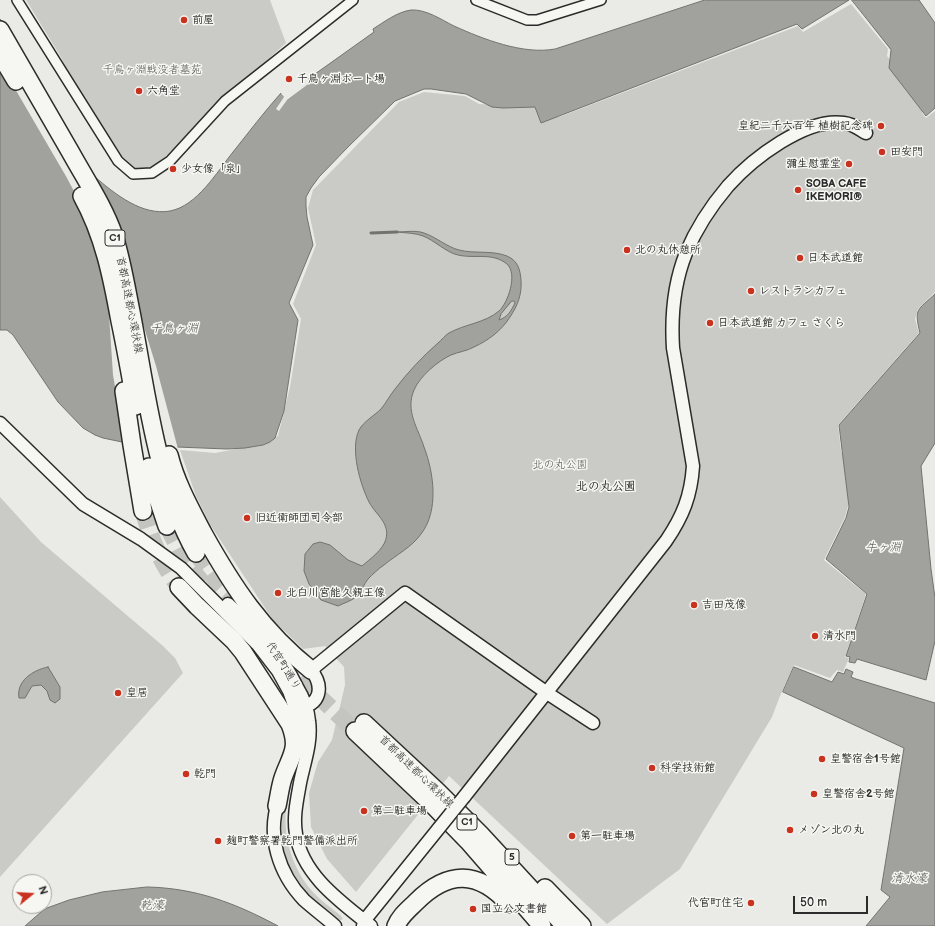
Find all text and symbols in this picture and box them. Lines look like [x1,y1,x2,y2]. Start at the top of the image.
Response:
place label: 前屋 [192,13,214,27]
marker: 前屋 [179,15,189,25]
park label: 千鳥ヶ淵戦没者墓苑 [103,63,201,77]
place label: 千鳥ヶ淵ボート場 [297,72,385,86]
marker: 千鳥ヶ淵ボート場 [284,74,294,84]
place label: 六角堂 [147,84,180,98]
marker: 六角堂 [134,86,144,96]
place label: 皇紀二千六百年 植樹記念碑 [738,119,873,133]
marker: 皇紀二千六百年 植樹記念碑 [876,121,886,131]
place label: 田安門 [890,145,923,159]
marker: 田安門 [877,147,887,157]
place label: 彌生慰霊堂 [786,157,841,171]
marker: 彌生慰霊堂 [844,159,854,169]
place label: 少女像「泉」 [181,162,247,176]
marker: 少女像「泉」 [168,164,178,174]
place label: SOBA CAFE IKEMORI® [806,177,866,203]
marker: SOBA CAFE IKEMORI® [793,185,803,195]
road number: C1 [105,230,125,246]
place label: 北の丸休憩所 [635,243,701,257]
marker: 北の丸休憩所 [622,245,632,255]
place label: 日本武道館 [808,251,863,265]
marker: 日本武道館 [795,253,805,263]
street label: 首都高速都心環状線 [113,255,145,355]
place label: レストランカフェ [759,284,847,298]
marker: レストランカフェ [746,286,756,296]
place label: 日本武道館 カフェ さくら [718,316,845,330]
marker: 日本武道館 カフェ さくら [705,318,715,328]
water label: 千鳥ヶ淵 [150,322,198,336]
park label: 北の丸公園 [533,458,587,472]
district label: 北の丸公園 [576,480,636,494]
place label: 旧近衛師団司令部 [255,511,343,525]
marker: 旧近衛師団司令部 [242,513,252,523]
water label: 牛ヶ淵 [865,541,901,555]
place label: 北白川宮能久親王像 [286,586,385,600]
marker: 北白川宮能久親王像 [273,588,283,598]
place label: 吉田茂像 [702,598,746,612]
marker: 吉田茂像 [689,600,699,610]
place label: 清水門 [823,629,856,643]
marker: 清水門 [810,631,820,641]
street label: 代官町通り [263,639,303,693]
place label: 皇居 [126,686,148,700]
marker: 皇居 [113,688,123,698]
street label: 首都高速都心環状線 [376,733,456,811]
place label: 皇警宿舎1号館 [830,752,901,766]
marker: 皇警宿舎1号館 [817,754,827,764]
place label: 科学技術館 [660,761,715,775]
marker: 科学技術館 [647,763,657,773]
place label: 乾門 [194,767,216,781]
marker: 乾門 [181,769,191,779]
place label: 皇警宿舎2号館 [822,787,895,801]
marker: 皇警宿舎2号館 [809,789,819,799]
place label: 第二駐車場 [372,804,427,818]
marker: 第二駐車場 [359,806,369,816]
road number: C1 [457,814,477,830]
place label: メゾン北の丸 [798,823,864,837]
marker: メゾン北の丸 [785,825,795,835]
place label: 第一駐車場 [580,829,635,843]
marker: 第一駐車場 [567,831,577,841]
place label: 麹町警察署乾門警備派出所 [226,834,358,848]
marker: 麹町警察署乾門警備派出所 [213,836,223,846]
road number: 5 [505,849,519,865]
water label: 清水濠 [891,872,927,886]
north arrow [12,874,52,914]
text: N [35,884,50,896]
scale bar [795,888,870,914]
text: 50 m [800,895,827,910]
place label: 代官町住宅 [688,896,743,910]
marker: 代官町住宅 [746,898,756,908]
water label: 乾濠 [140,899,164,913]
place label: 国立公文書館 [481,902,547,916]
marker: 国立公文書館 [468,904,478,914]

